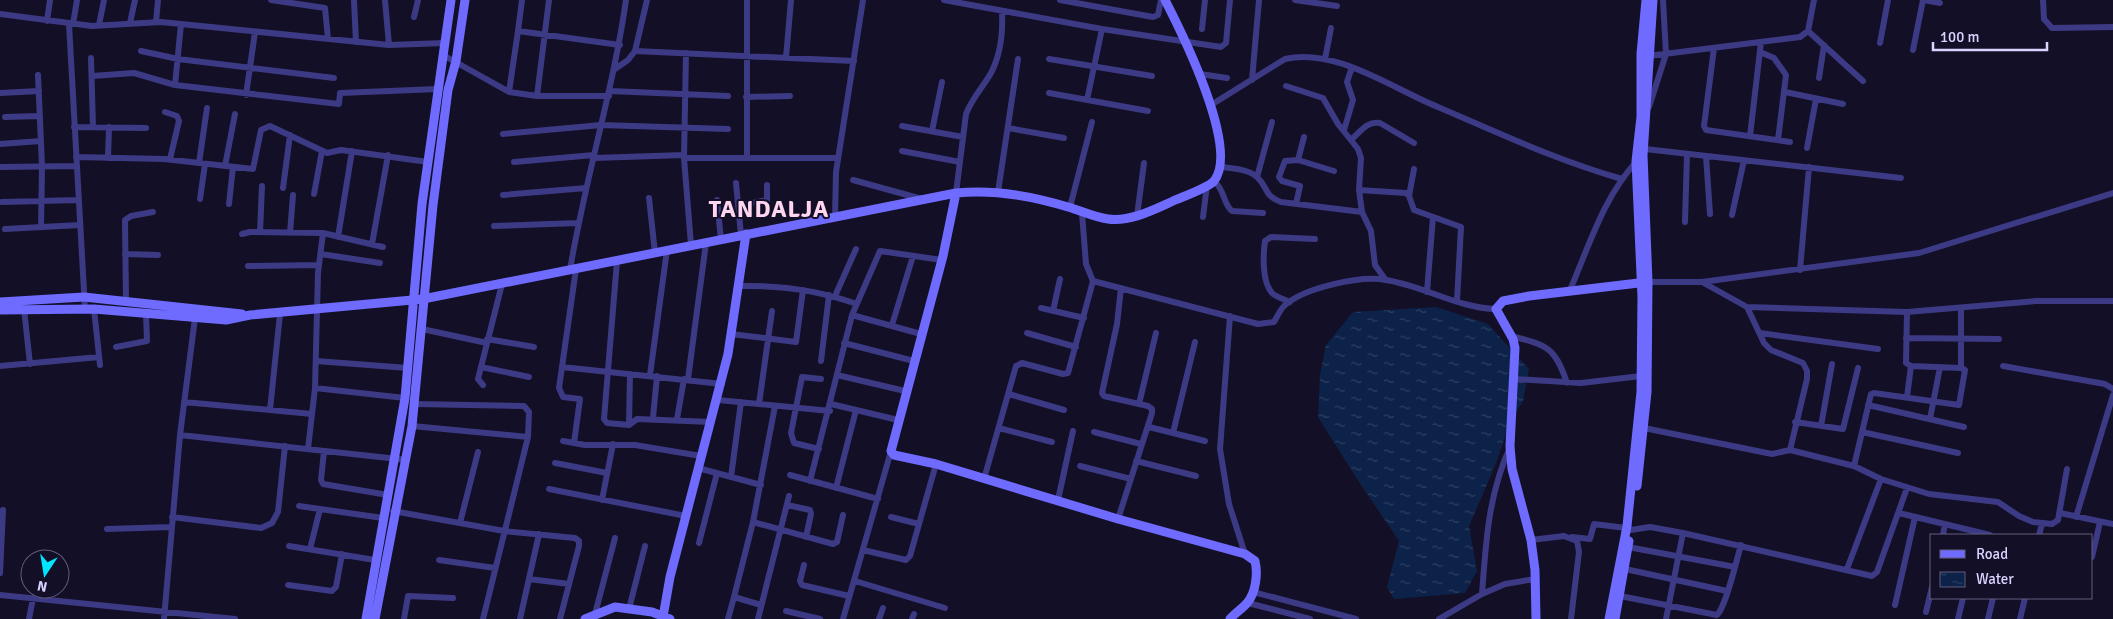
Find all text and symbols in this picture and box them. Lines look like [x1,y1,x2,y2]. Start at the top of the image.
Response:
scale bar [1933,20,2047,52]
text: 100 m [1940,28,1980,46]
district label: TANDALJA [709,194,829,224]
legend [1930,534,2093,599]
text: Road [1976,545,2008,563]
north arrow [20,549,70,599]
text: Water [1976,570,2014,588]
text: N [36,577,49,596]

